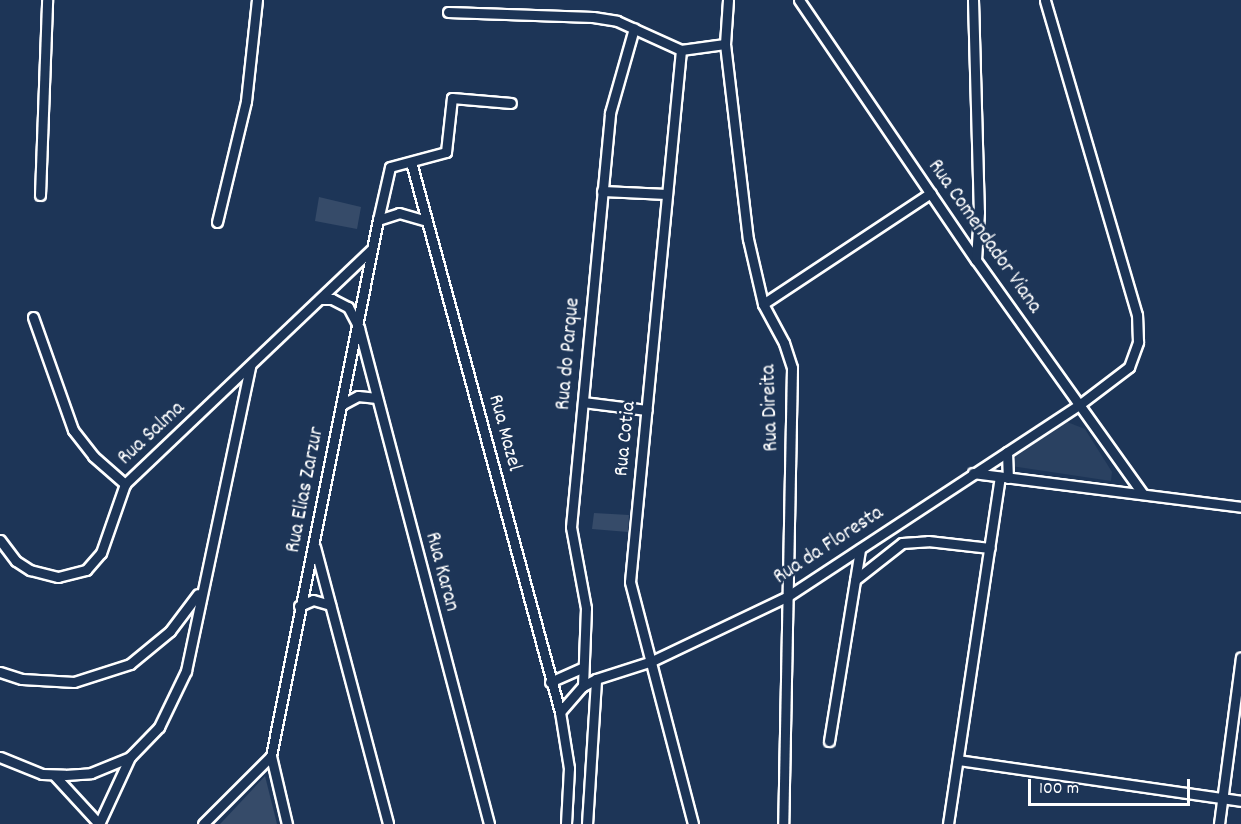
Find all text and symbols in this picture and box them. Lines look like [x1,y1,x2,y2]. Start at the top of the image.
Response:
street label: Rua Comendador Viana [922,155,1046,319]
street label: Rua do Parque [552,297,586,411]
street label: Rua Direita [757,364,785,452]
street label: Rua Mazel [482,392,526,474]
street label: Rua Salma [113,397,191,471]
street label: Rua Cotia [610,400,642,478]
street label: Rua Elias Zarzur [281,425,331,555]
street label: Rua da Floresta [769,501,889,591]
street label: Rua Karan [418,530,464,614]
scale bar [1031,767,1193,805]
text: 100 m [1039,777,1079,802]

